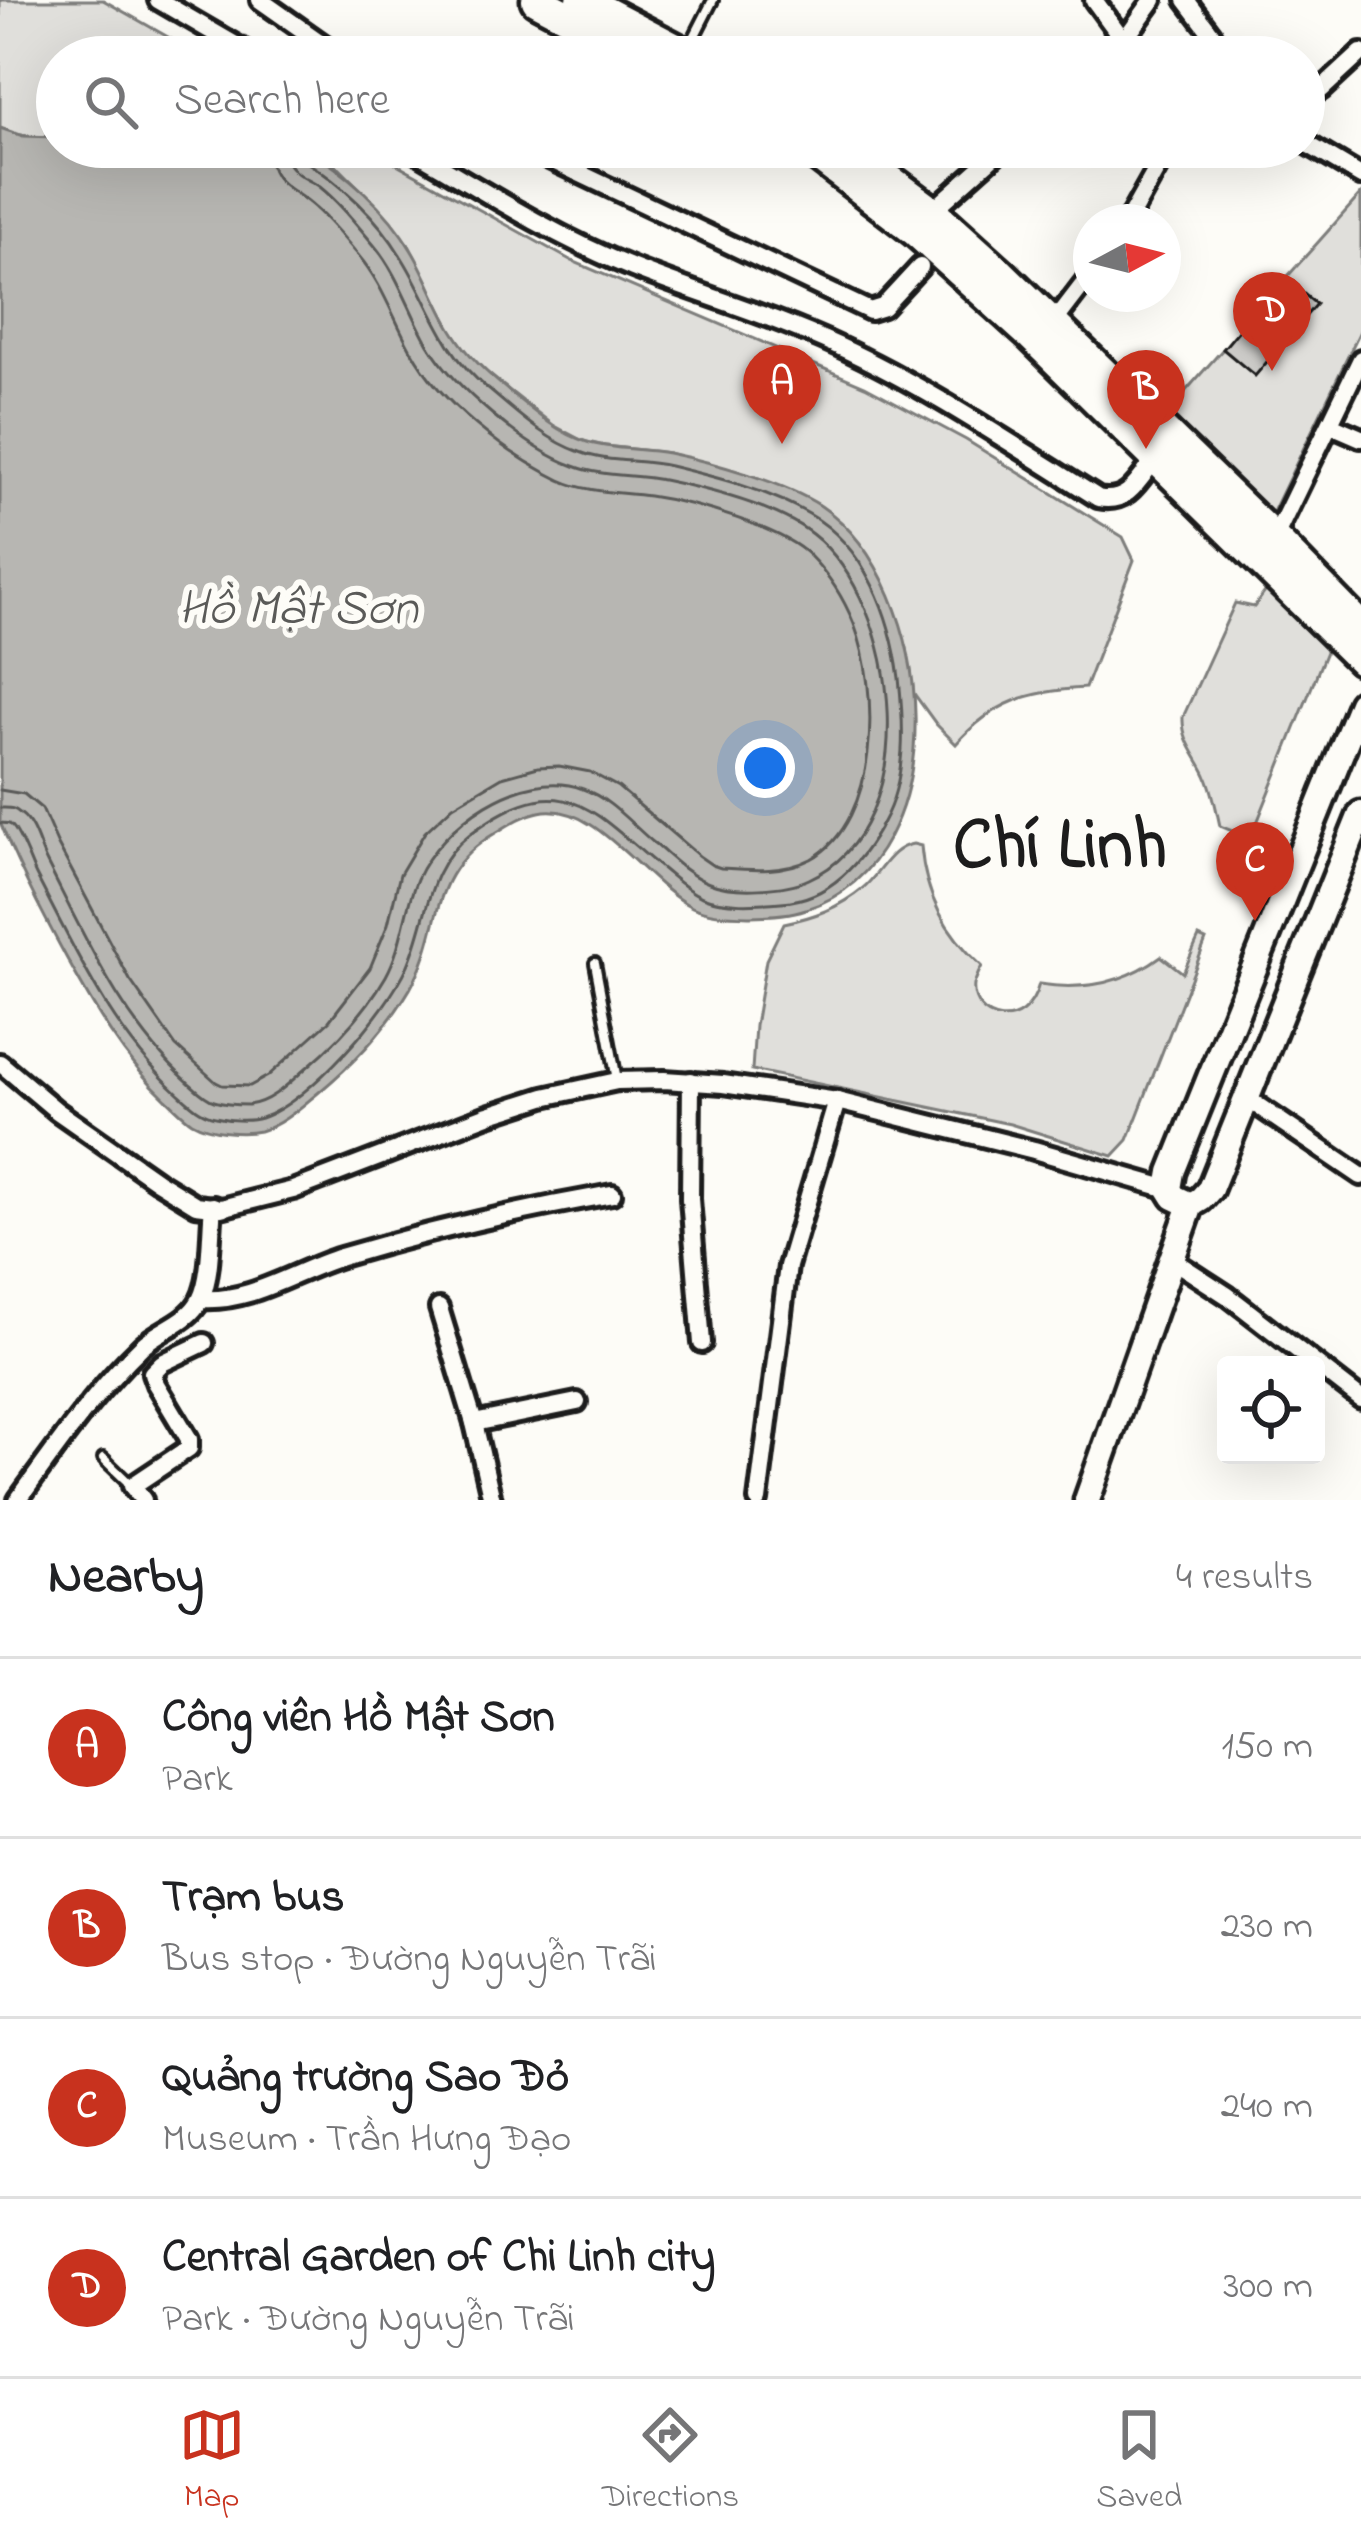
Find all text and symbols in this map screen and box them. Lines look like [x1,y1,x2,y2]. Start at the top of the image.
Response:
search box [36,36,1325,168]
icon: search [78,69,144,135]
text: Search here [174,69,390,135]
north arrow [1073,204,1181,312]
pin: D [1233,272,1311,371]
pin: A [743,345,821,444]
pin: B [1107,350,1185,449]
water label: Hồ Mật Sơn [178,573,420,648]
your location [735,738,795,798]
district label: Chí Linh [953,796,1167,901]
pin: C [1216,822,1294,921]
map controls [1217,1356,1325,1464]
button: locate [1217,1356,1325,1464]
text: Nearby [48,1541,204,1616]
text: 4 results [1176,1550,1313,1607]
text: Công viên Hồ Mật Sơn [162,1686,555,1752]
text: A [75,1719,99,1776]
text: 150 m [1221,1719,1313,1776]
text: Park [162,1752,232,1809]
text: Trạm bus [162,1866,344,1932]
text: B [74,1899,100,1956]
text: 230 m [1221,1899,1313,1956]
text: Bus stop · Đường Nguyễn Trãi [162,1932,656,1989]
text: Quảng trường Sao Đỏ [162,2046,569,2112]
text: C [76,2079,98,2136]
text: 240 m [1221,2079,1313,2136]
text: Museum · Trần Hưng Đạo [162,2112,571,2169]
text: Central Garden of Chi Linh city [162,2226,715,2292]
text: D [73,2259,101,2316]
text: 300 m [1223,2259,1313,2316]
text: Park · Đường Nguyễn Trãi [162,2292,574,2349]
tab: Map [179,2402,245,2522]
tab: Directions [602,2402,739,2522]
tab: Saved [1096,2402,1182,2522]

